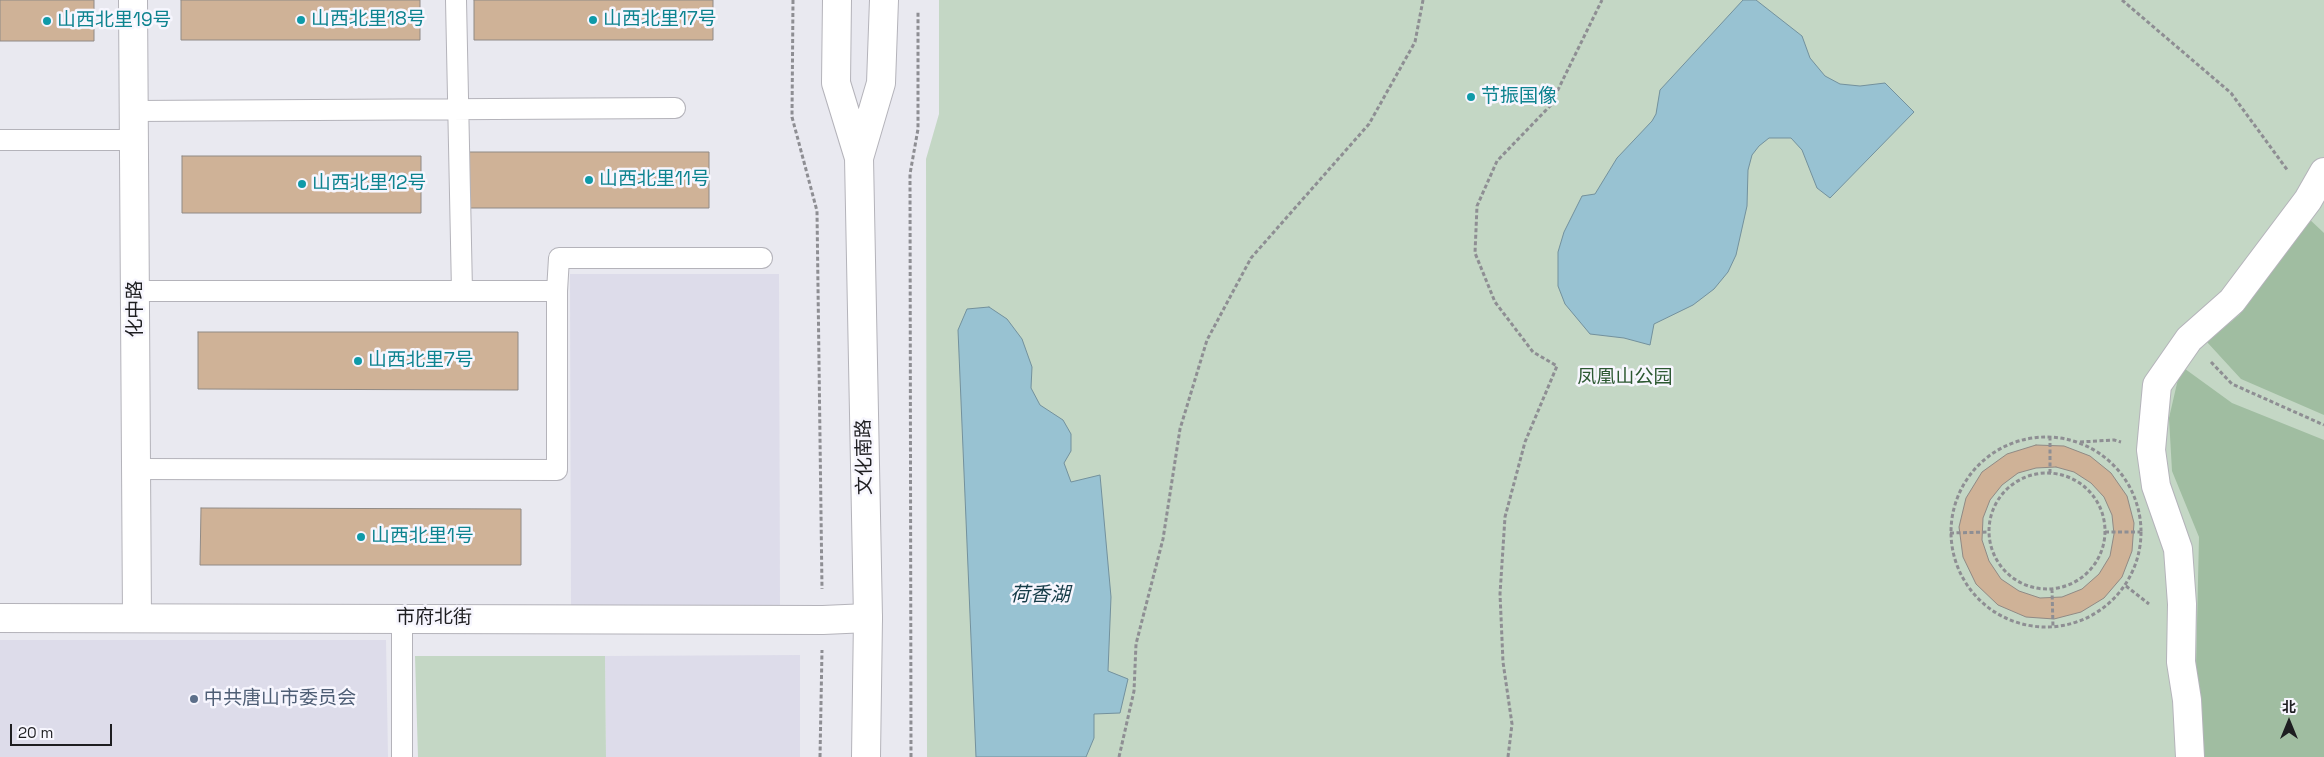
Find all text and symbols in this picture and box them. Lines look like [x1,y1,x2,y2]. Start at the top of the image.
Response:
place label: 山西北里18号 [311,9,426,31]
place label: 山西北里17号 [603,9,717,31]
place label: 山西北里19号 [57,10,172,32]
marker: 山西北里18号 [295,14,307,26]
marker: 山西北里17号 [587,14,599,26]
marker: 山西北里19号 [41,15,53,27]
place label: 节振国像 [1481,86,1557,108]
marker: 节振国像 [1465,91,1477,103]
place label: 山西北里11号 [599,169,710,191]
place label: 山西北里12号 [312,173,426,195]
marker: 山西北里11号 [583,174,595,186]
marker: 山西北里12号 [296,178,308,190]
street label: 化中路 [125,281,147,337]
place label: 山西北里7号 [368,350,474,372]
marker: 山西北里7号 [352,355,364,367]
park label: 凤凰山公园 [1578,367,1672,389]
street label: 文化南路 [853,419,877,495]
place label: 山西北里1号 [371,526,474,548]
marker: 山西北里1号 [355,531,367,543]
water label: 荷香湖 [1010,584,1070,608]
street label: 市府北街 [396,607,472,629]
place label: 中共唐山市委员会 [204,688,356,710]
marker: 中共唐山市委员会 [188,693,200,705]
north arrow [2264,697,2314,747]
text: 北 [2282,698,2296,716]
scale bar [12,714,115,746]
text: 20 m [18,723,53,742]

